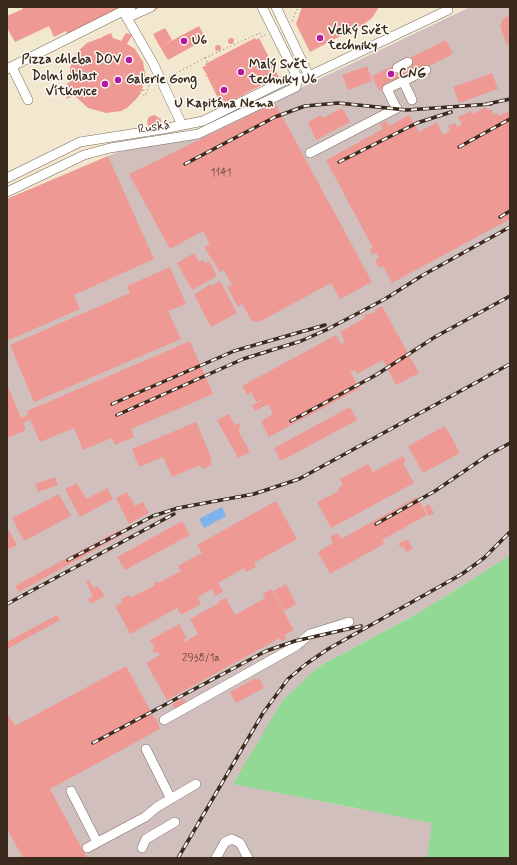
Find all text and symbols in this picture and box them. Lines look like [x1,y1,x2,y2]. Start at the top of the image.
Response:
place label: Velký Svět techniky [328,23,389,54]
place label: U6 [192,33,207,49]
marker: Velký Svět techniky [315,33,325,43]
marker: U6 [179,36,189,46]
place label: Pizza chleba DOV [21,52,121,68]
marker: Pizza chleba DOV [124,55,134,65]
place label: Malý Svět techniky U6 [249,57,317,88]
place label: CNG [399,66,426,82]
marker: Malý Svět techniky U6 [236,67,246,77]
place label: Dolní oblast Vítkovice [32,69,97,100]
marker: CNG [386,69,396,79]
place label: Galerie Gong [126,72,197,88]
marker: Galerie Gong [113,75,123,85]
marker: Dolní oblast Vítkovice [100,79,110,89]
marker: U Kapitána Nema [219,85,229,95]
place label: U Kapitána Nema [174,96,274,112]
street label: Ruská [137,118,171,138]
house number: 1141 [210,167,232,181]
house number: 2938/1a [182,652,220,666]

